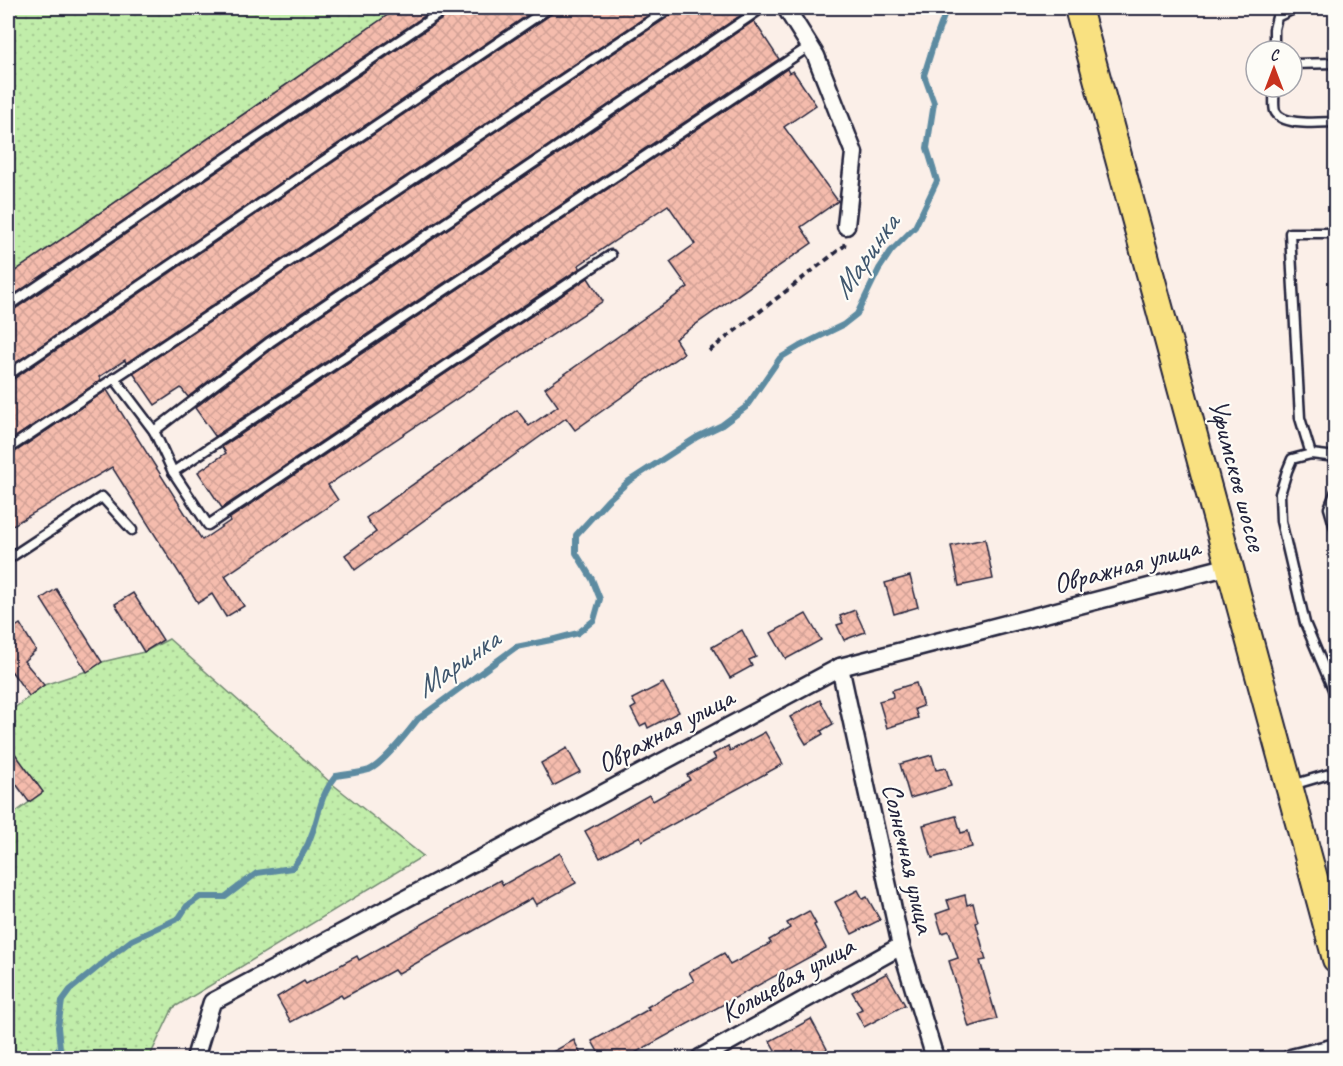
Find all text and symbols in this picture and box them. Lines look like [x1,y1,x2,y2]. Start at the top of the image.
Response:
north arrow [1244,39,1304,99]
text: С [1270,45,1280,65]
water label: Маринка [822,203,910,306]
street label: Уфимское шоссе [1201,396,1275,556]
street label: Овражная улица [1049,528,1205,601]
water label: Маринка [407,618,510,706]
street label: Овражная улица [591,678,742,781]
street label: Солнечная улица [875,780,944,938]
street label: Кольцевая улица [714,927,862,1030]

